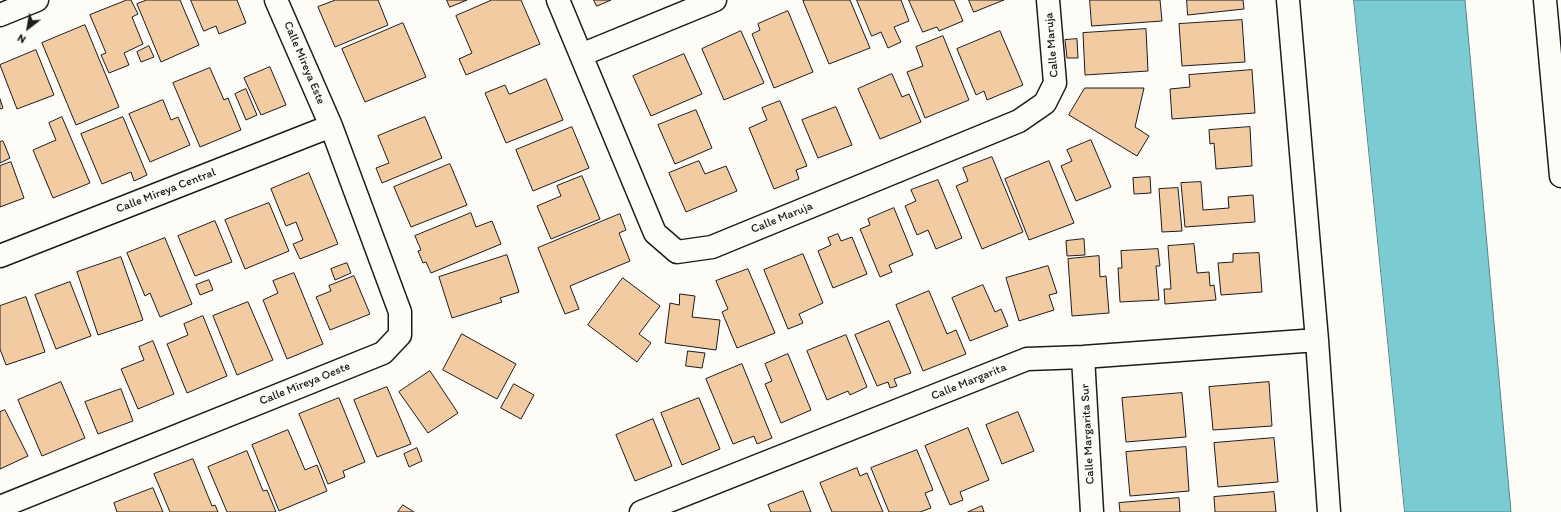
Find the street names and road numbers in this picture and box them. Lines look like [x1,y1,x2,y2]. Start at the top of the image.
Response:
street label: Calle Maruja [1042,12,1062,78]
street label: Calle Mireya Este [280,19,328,107]
street label: Calle Mireya Central [114,165,218,217]
street label: Calle Maruja [749,199,815,237]
street label: Calle Mireya Oeste [258,359,352,409]
street label: Calle Margarita [929,360,1009,404]
street label: Calle Margarita Sur [1078,383,1098,485]

